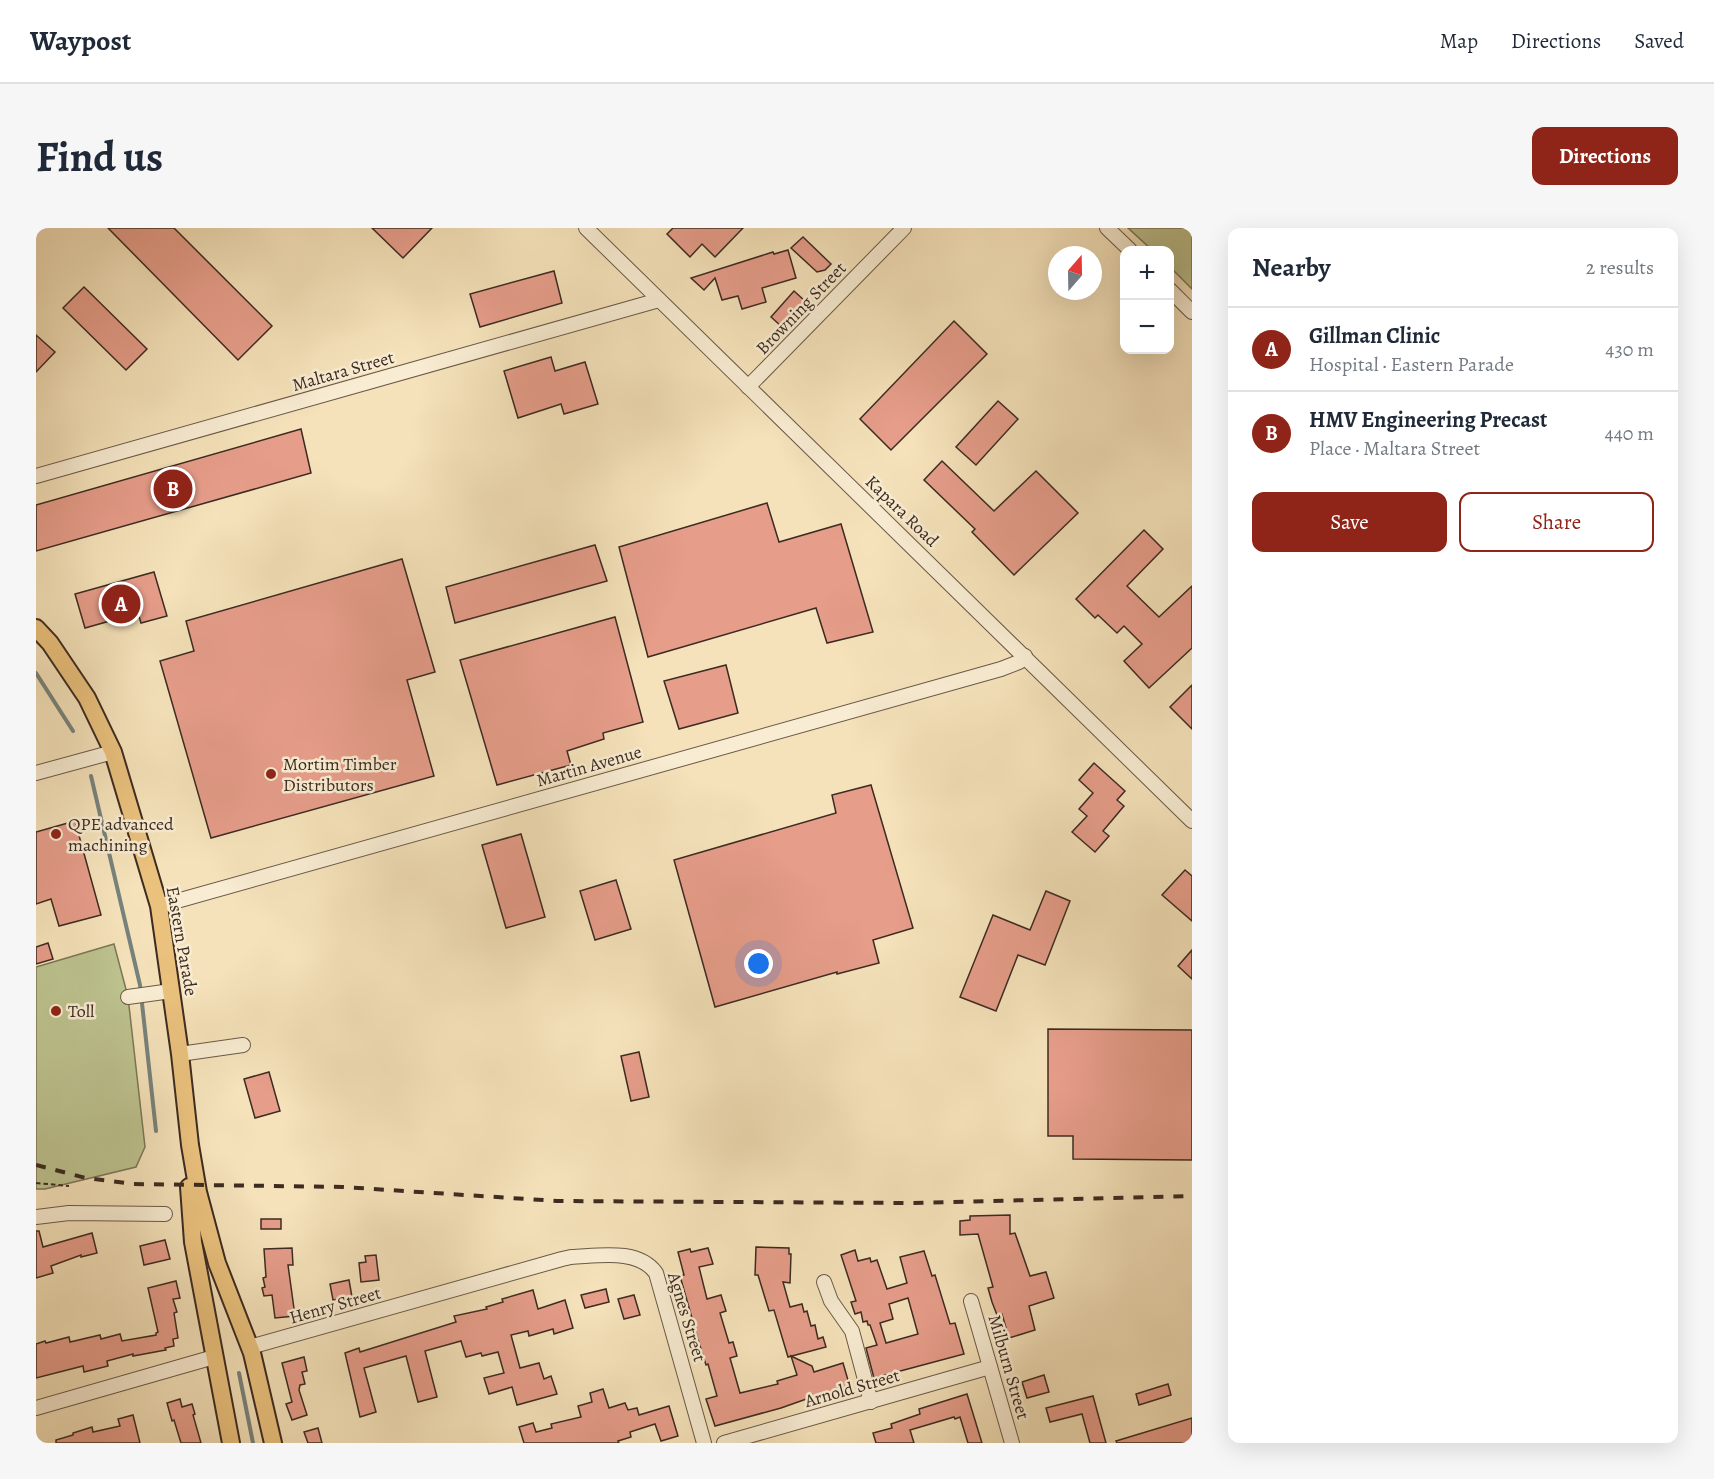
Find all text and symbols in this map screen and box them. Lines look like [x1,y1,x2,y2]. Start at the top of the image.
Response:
text: Waypost [30,22,131,60]
text: Map [1440,27,1478,55]
text: Directions [1511,27,1601,55]
text: Saved [1634,27,1684,55]
button: Directions [1532,127,1678,185]
text: Find us [36,128,163,185]
north arrow [1048,246,1102,300]
map controls [1120,246,1174,354]
button: + [1120,246,1174,300]
text: Nearby [1252,250,1331,285]
text: 2 results [1586,254,1654,281]
street label: Browning Street [751,256,851,360]
button: − [1120,300,1174,354]
text: Gillman Clinic [1309,321,1440,351]
text: A [1265,336,1278,363]
text: 430 m [1605,336,1654,363]
street label: Maltara Street [289,345,397,397]
text: Hospital · Eastern Parade [1309,351,1514,378]
text: HMV Engineering Precast [1309,405,1547,435]
text: B [1265,420,1278,447]
text: 440 m [1605,420,1654,447]
text: Place · Maltara Street [1309,435,1480,462]
pin: B [154,466,192,512]
street label: Kapara Road [860,470,944,552]
button: Save [1252,492,1447,552]
button: Share [1459,492,1654,552]
pin: A [102,582,140,626]
street label: Martin Avenue [534,740,644,792]
place label: Mortim Timber Distributors [283,752,397,797]
marker: Mortim Timber Distributors [264,767,278,781]
place label: QPE advanced machining [68,812,174,857]
marker: QPE advanced machining [49,827,63,841]
street label: Eastern Parade [161,884,203,998]
your location [744,949,773,978]
place label: Toll [68,999,95,1023]
marker: Toll [49,1004,63,1018]
street label: Agnes Street [662,1268,712,1365]
street label: Henry Street [286,1280,384,1330]
street label: Milburn Street [983,1312,1035,1422]
street label: Arnold Street [801,1363,902,1413]

